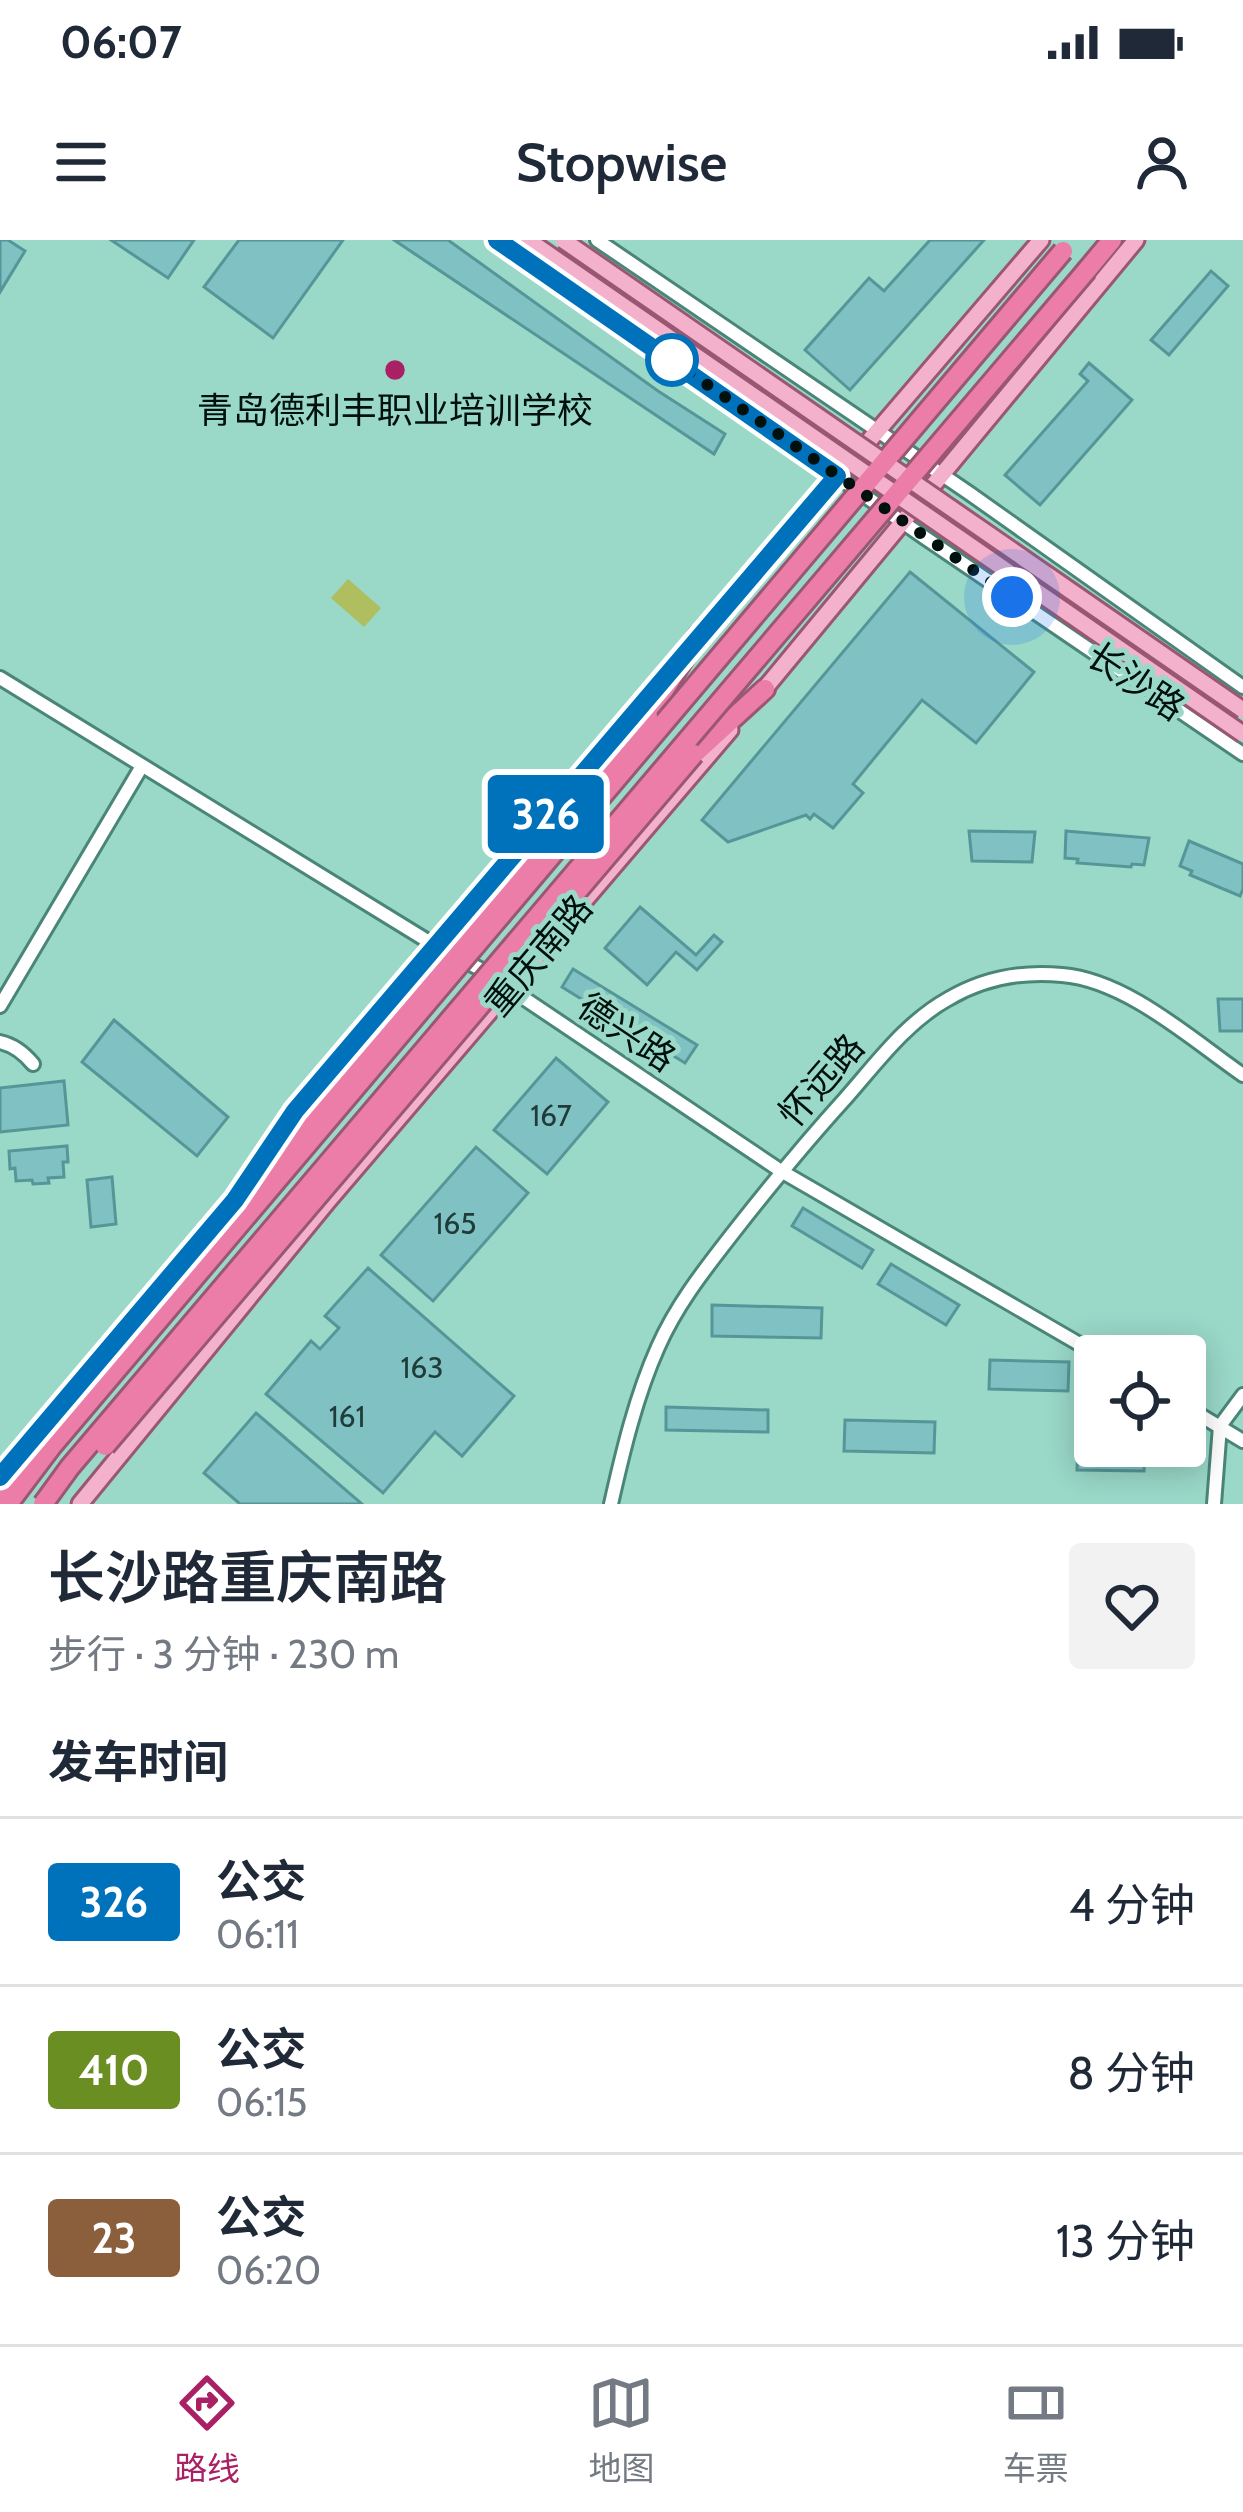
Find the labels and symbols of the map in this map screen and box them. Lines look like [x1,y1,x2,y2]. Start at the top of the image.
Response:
unlabelled marker [647,335,697,385]
marker: 青岛德利丰职业培训学校 [382,357,408,383]
place label: 青岛德利丰职业培训学校 [197,388,593,432]
your location [982,567,1042,627]
street label: 长沙路 [1079,633,1193,729]
line badge: 326 [477,775,615,853]
street label: 重庆南路 [475,886,601,1024]
street label: 德兴路 [570,984,684,1080]
street label: 怀远路 [769,1025,873,1135]
house number: 167 [530,1097,572,1134]
house number: 165 [433,1205,477,1242]
house number: 163 [400,1349,444,1386]
house number: 161 [329,1398,365,1435]

